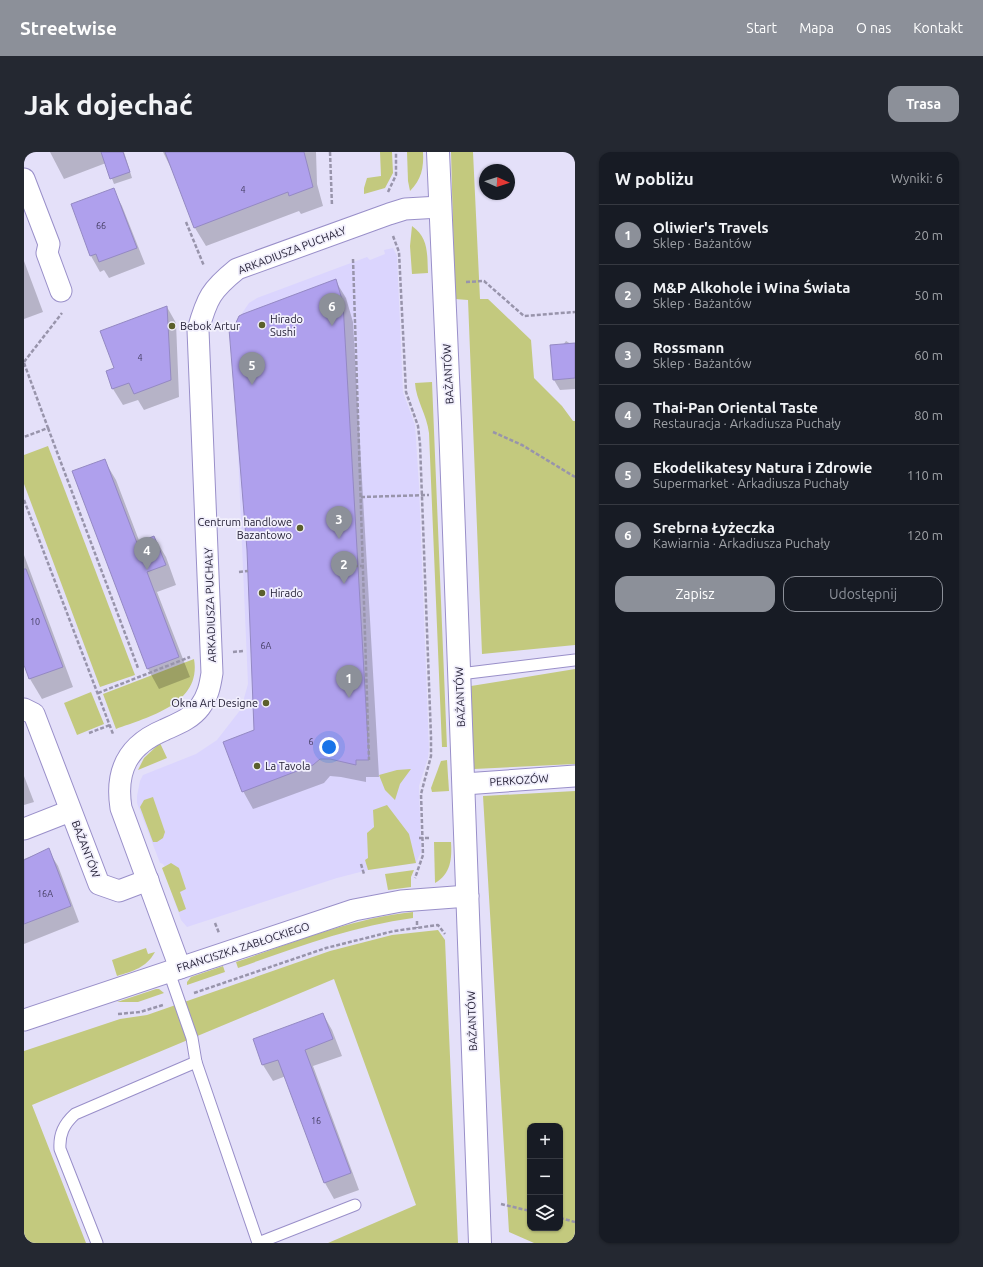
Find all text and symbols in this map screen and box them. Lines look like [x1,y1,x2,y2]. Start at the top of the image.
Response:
text: Streetwise [20,17,117,39]
text: Start [746,20,777,36]
text: Mapa [799,20,834,36]
text: O nas [856,20,891,36]
text: Kontakt [913,20,963,36]
button: Trasa [888,86,959,122]
text: Jak dojechać [24,89,193,120]
north arrow [479,164,515,200]
text: W pobliżu [615,169,694,188]
text: Wyniki: 6 [891,171,943,185]
house number: 4 [240,185,246,195]
text: Oliwier's Travels [653,219,769,236]
house number: 66 [96,221,106,231]
street label: ARKADIUSZA PUCHAŁY [236,224,348,276]
text: 1 [624,228,632,242]
text: 20 m [914,228,943,242]
text: Sklep · Bażantów [653,236,751,250]
text: M&P Alkohole i Wina Świata [653,279,850,296]
text: 2 [624,288,632,302]
text: 50 m [914,288,943,302]
pin: 6 [319,293,345,326]
text: Sklep · Bażantów [653,296,751,310]
place label: Hirado Sushi [270,313,303,338]
place label: Bebok Artur [180,320,241,332]
marker: Hirado Sushi [257,320,267,330]
marker: Bebok Artur [167,321,177,331]
text: Rossmann [653,339,724,356]
street label: BAŻANTÓW [439,344,456,405]
text: 3 [624,348,632,362]
text: 60 m [914,348,943,362]
pin: 5 [239,352,265,385]
house number: 4 [137,353,143,363]
text: Sklep · Bażantów [653,356,751,370]
text: Thai-Pan Oriental Taste [653,399,818,416]
text: 4 [624,408,632,422]
text: 80 m [914,408,943,422]
text: Restauracja · Arkadiusza Puchały [653,416,841,430]
text: Ekodelikatesy Natura i Zdrowie [653,459,873,476]
text: 5 [624,468,632,482]
text: 110 m [907,468,943,482]
text: Supermarket · Arkadiusza Puchały [653,476,849,490]
pin: 3 [326,506,352,539]
place label: Centrum handlowe Bazantowo [198,516,292,541]
text: Srebrna Łyżeczka [653,519,775,536]
marker: Centrum handlowe Bazantowo [295,523,305,533]
text: 6 [624,528,632,542]
text: 120 m [907,528,943,542]
text: Kawiarnia · Arkadiusza Puchały [653,536,830,550]
pin: 4 [134,537,160,570]
street label: ARKADIUSZA PUCHAŁY [202,547,218,663]
pin: 2 [331,551,357,584]
button: Zapisz [615,576,775,612]
button: Udostępnij [783,576,943,612]
place label: Hirado [270,587,303,599]
marker: Hirado [257,588,267,598]
house number: 10 [30,617,40,627]
house number: 6A [261,641,272,651]
pin: 1 [336,665,362,698]
street label: BAŻANTÓW [452,667,467,727]
place label: Okna Art Designe [171,697,258,709]
marker: Okna Art Designe [261,698,271,708]
house number: 6 [308,737,314,747]
your location [319,737,339,757]
place label: La Tavola [265,760,310,772]
marker: La Tavola [252,761,262,771]
street label: PERKOZÓW [489,771,549,788]
street label: BAŻANTÓW [70,818,103,879]
house number: 16A [37,889,53,899]
street label: FRANCISZKA ZABŁOCKIEGO [175,920,311,974]
street label: BAŻANTÓW [464,991,479,1051]
house number: 16 [311,1116,321,1126]
map controls [527,1123,563,1231]
button: + [527,1123,563,1159]
button: − [527,1159,563,1195]
button: layers [527,1195,563,1231]

